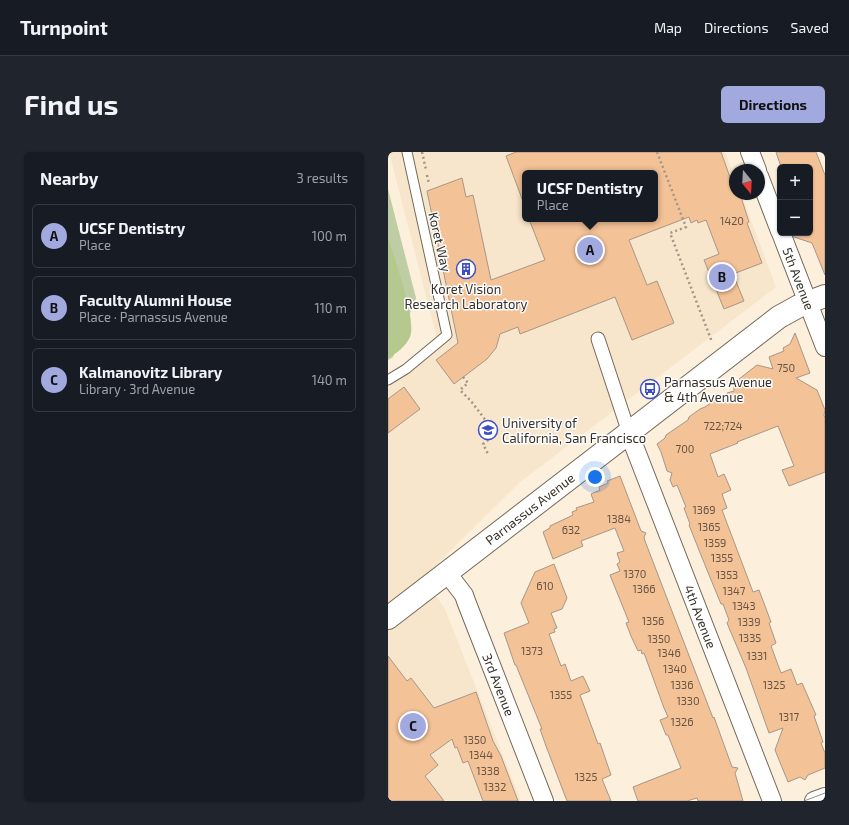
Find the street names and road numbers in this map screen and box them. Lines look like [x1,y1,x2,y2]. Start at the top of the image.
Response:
street label: Koret Way [425,211,455,274]
street label: 5th Avenue [779,245,818,312]
street label: Parnassus Avenue [482,469,578,548]
street label: 4th Avenue [681,583,720,651]
street label: 3rd Avenue [479,651,518,718]

